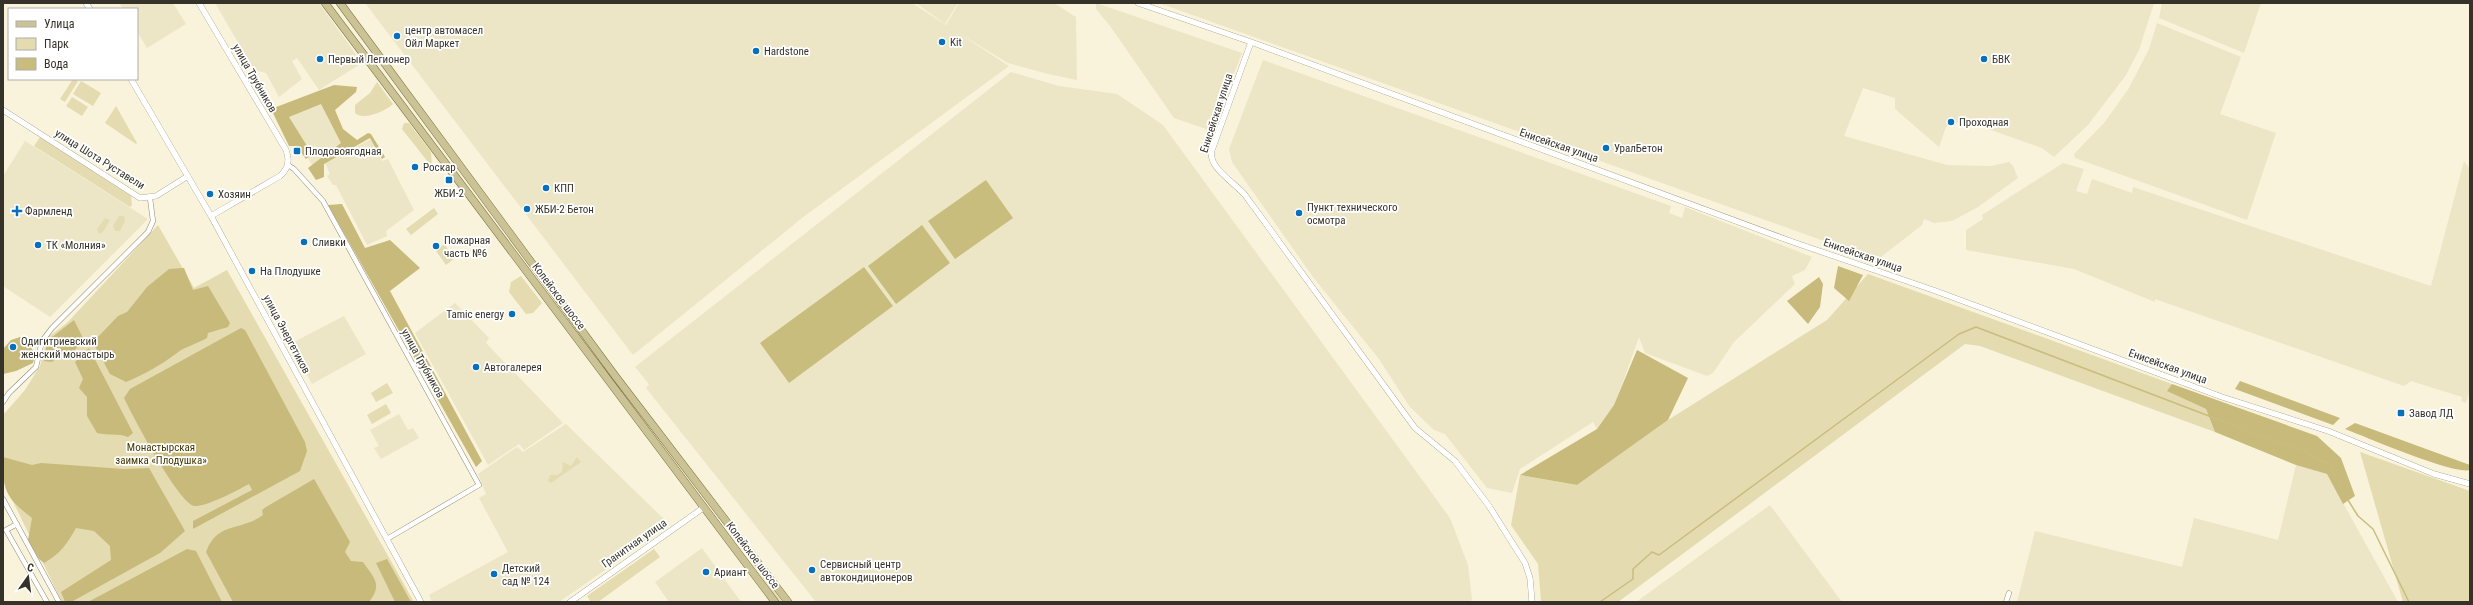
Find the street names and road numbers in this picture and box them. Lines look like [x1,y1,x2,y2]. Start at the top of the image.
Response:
street label: улица Трубников [230,42,279,115]
street label: Енисейская улица [1198,72,1235,154]
street label: Енисейская улица [1518,126,1600,165]
street label: улица Шота Руставели [52,127,147,192]
street label: Енисейская улица [1822,236,1904,275]
street label: Копейское шоссе [529,260,588,332]
street label: улица Энергетиков [260,293,313,376]
street label: улица Трубников [398,327,447,400]
street label: Енисейская улица [2127,346,2209,387]
street label: Гранитная улица [599,516,669,571]
street label: Копейское шоссе [723,519,782,591]

